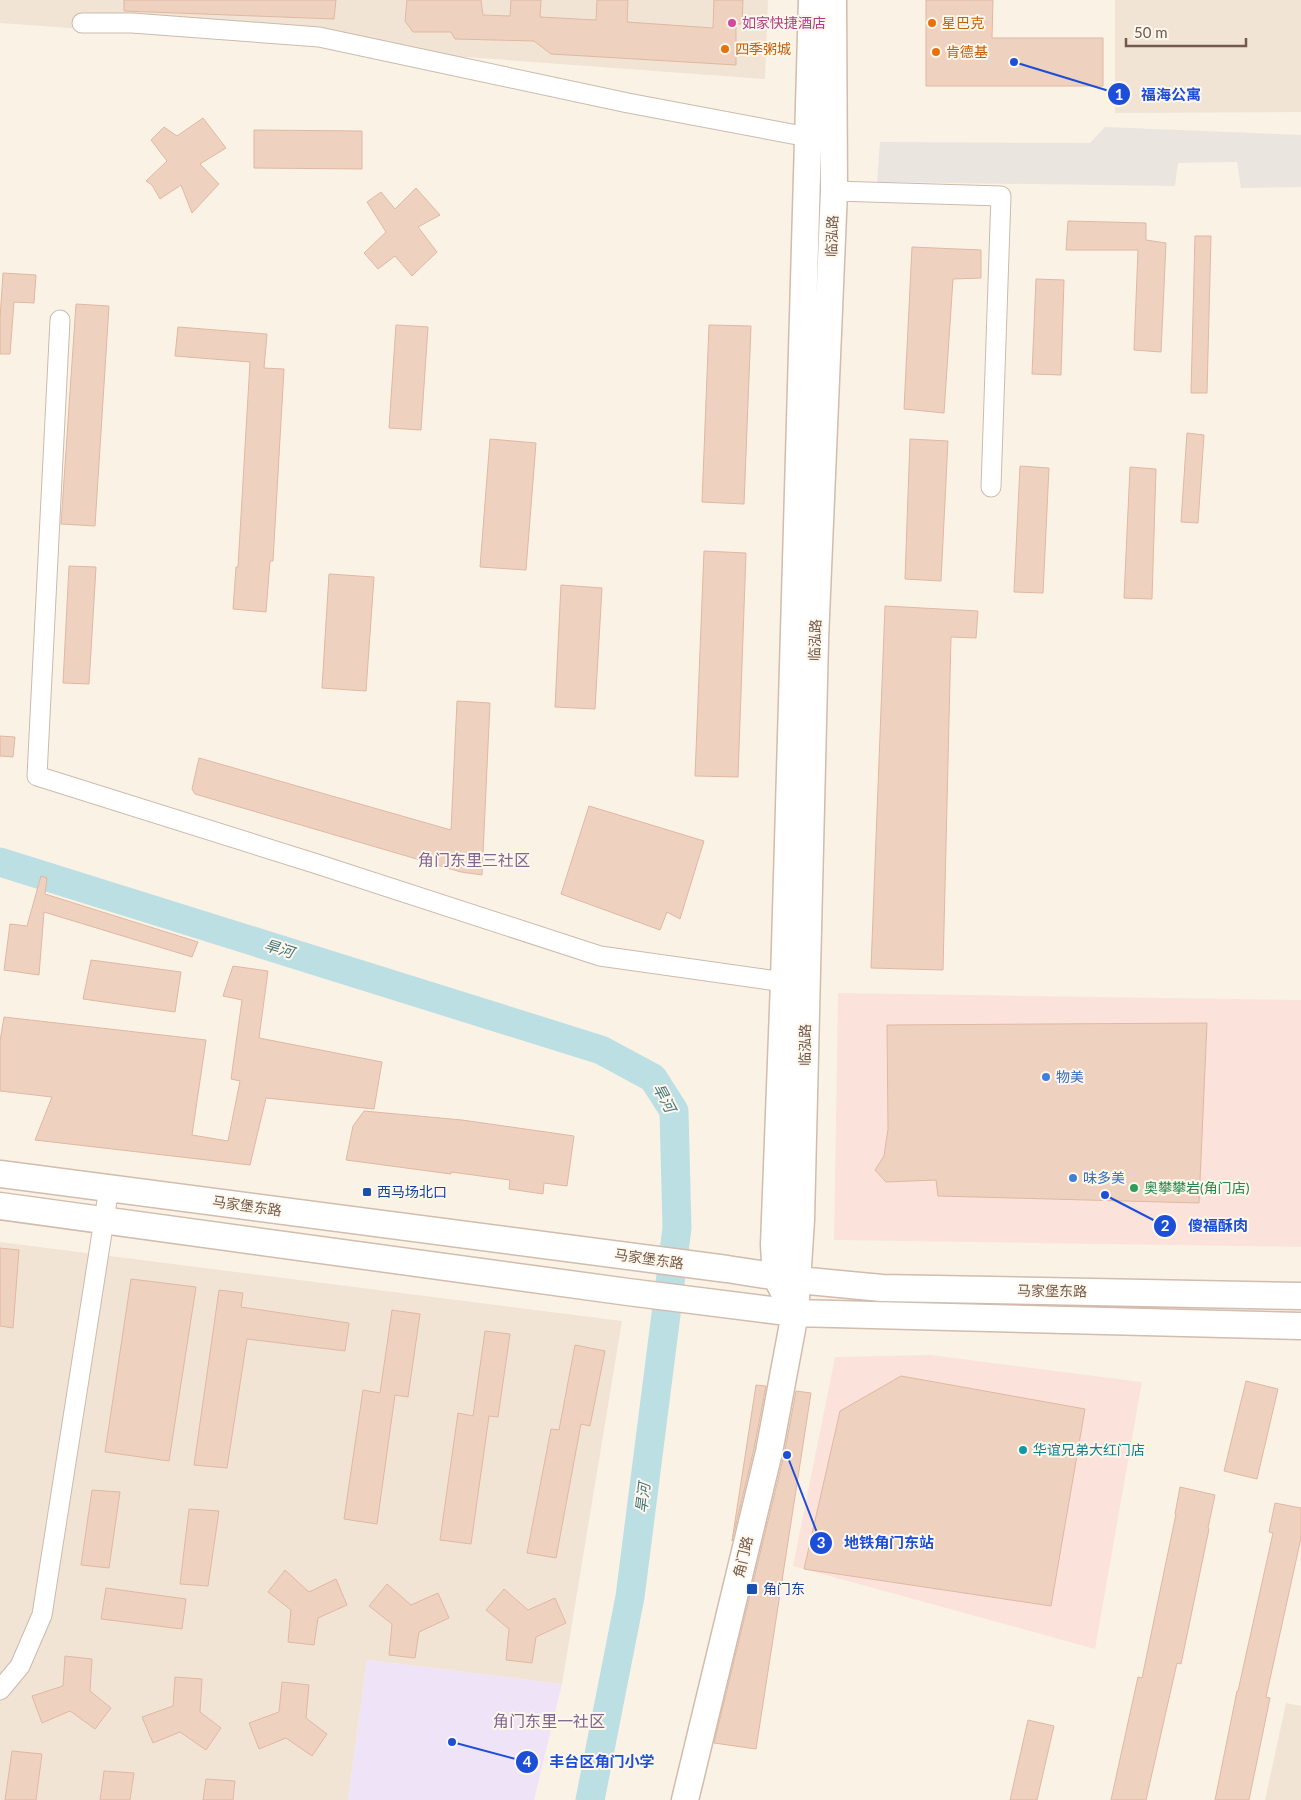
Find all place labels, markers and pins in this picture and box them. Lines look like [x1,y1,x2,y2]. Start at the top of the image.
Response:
place label: 如家快捷酒店 [742,14,826,31]
place label: 星巴克 [942,14,984,31]
marker: 如家快捷酒店 [726,17,738,29]
marker: 星巴克 [926,17,938,29]
place label: 四季粥城 [735,40,791,57]
marker: 四季粥城 [719,43,731,55]
place label: 肯德基 [946,43,988,60]
marker: 肯德基 [930,46,942,58]
callout: 福海公寓 [1106,79,1211,109]
place label: 物美 [1056,1068,1084,1085]
marker: 物美 [1040,1071,1052,1083]
place label: 味多美 [1083,1169,1125,1186]
marker: 味多美 [1067,1172,1079,1184]
place label: 奥攀攀岩(角门店) [1144,1179,1250,1196]
marker: 奥攀攀岩(角门店) [1128,1182,1140,1194]
place label: 西马场北口 [377,1183,447,1200]
marker: 西马场北口 [361,1186,373,1198]
callout: 傻福酥肉 [1153,1211,1258,1241]
place label: 华谊兄弟大红门店 [1033,1441,1145,1458]
marker: 华谊兄弟大红门店 [1017,1444,1029,1456]
callout: 地铁角门东站 [809,1528,944,1558]
place label: 角门东 [763,1580,805,1597]
marker: 角门东 [745,1582,759,1596]
callout: 丰台区角门小学 [515,1747,665,1777]

